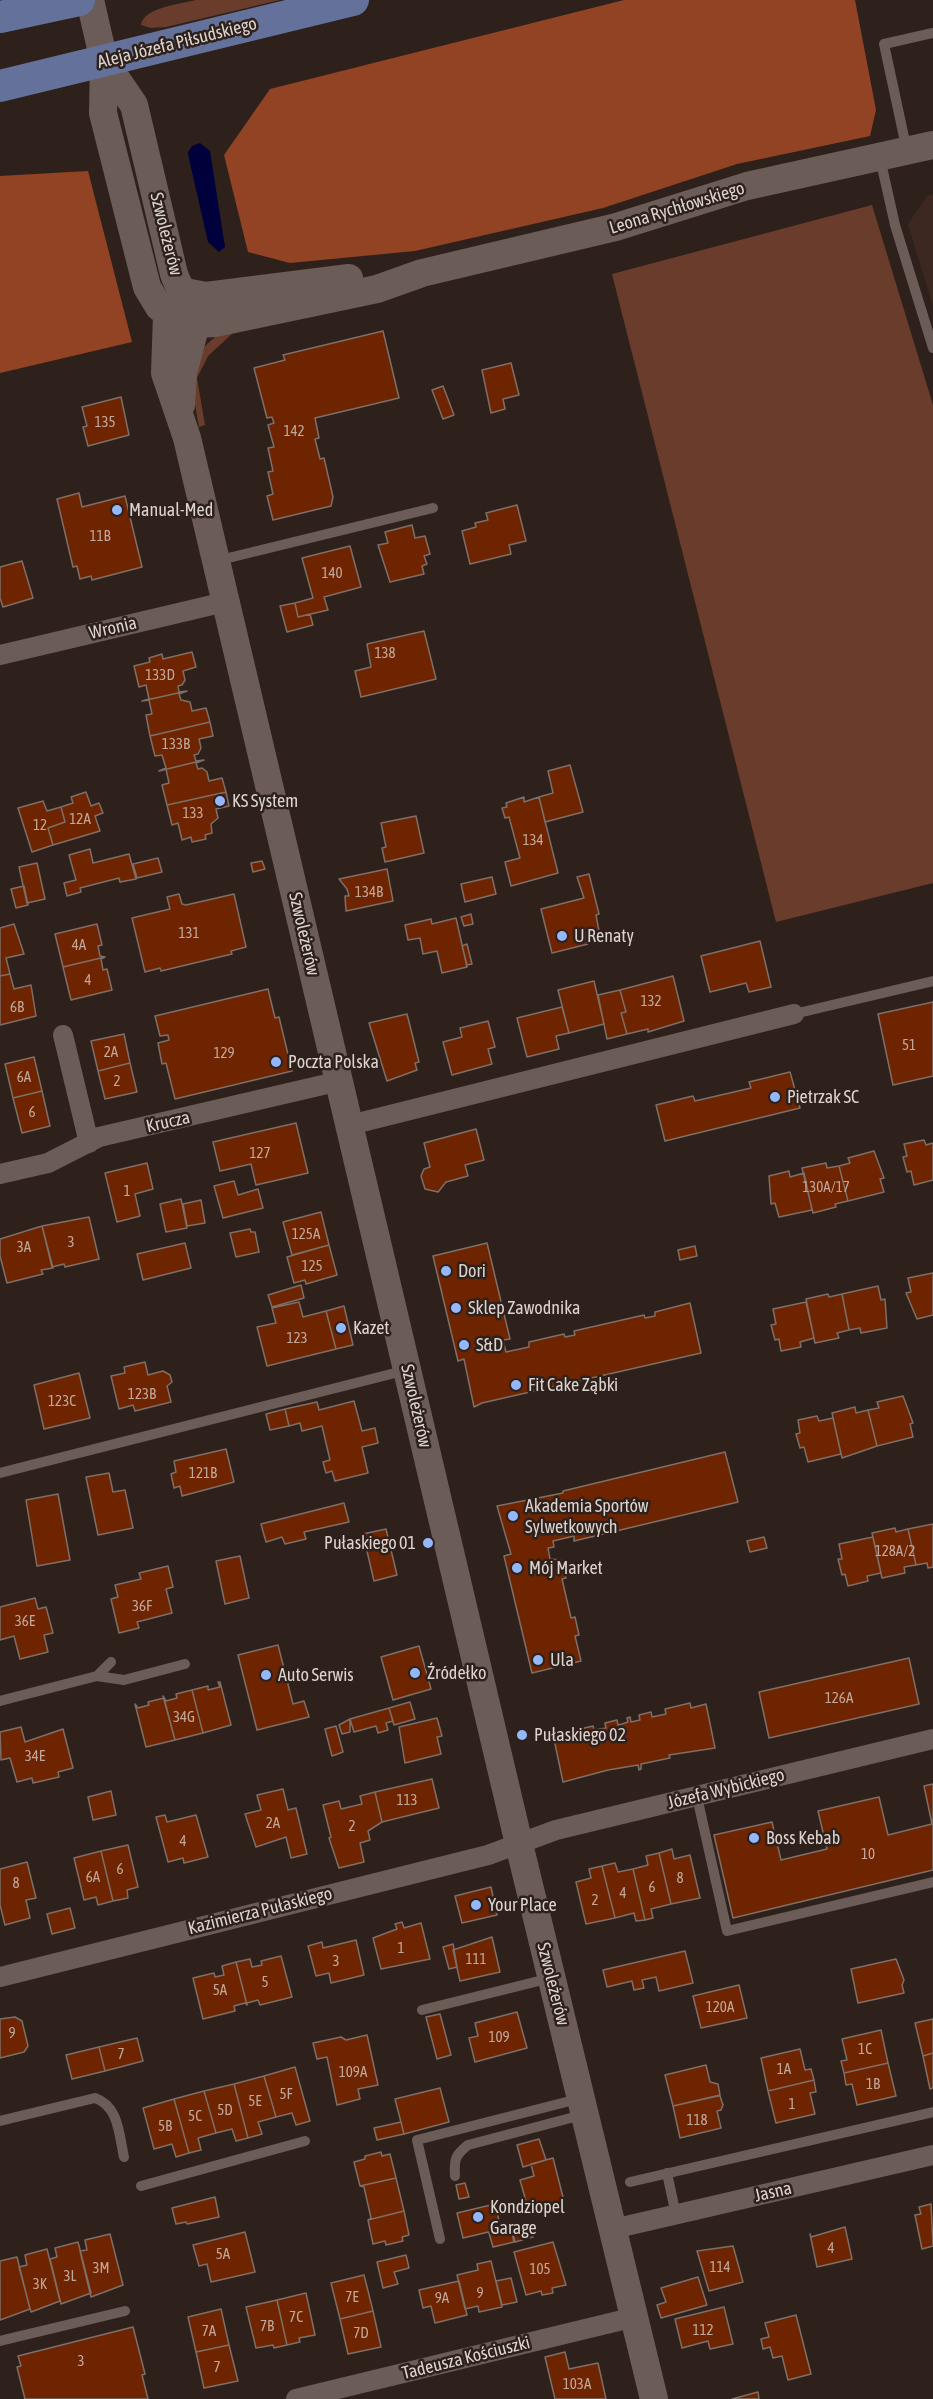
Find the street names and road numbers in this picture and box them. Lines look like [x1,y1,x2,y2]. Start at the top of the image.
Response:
street label: Aleja Józefa Piłsudskiego [95,13,259,73]
street label: Leona Rychłowskiego [607,177,747,239]
street label: Szwoleżerów [145,190,187,278]
street label: Wronia [87,612,139,644]
street label: Szwoleżerów [284,890,324,978]
street label: Krucza [144,1106,192,1138]
street label: Szwoleżerów [396,1362,436,1450]
street label: Józefa Wybickiego [665,1764,787,1814]
street label: Kazimierza Pułaskiego [186,1883,334,1939]
street label: Szwoleżerów [532,1940,574,2028]
street label: Jasna [752,2177,794,2207]
street label: Tadeusza Kościuszki [400,2332,532,2384]

